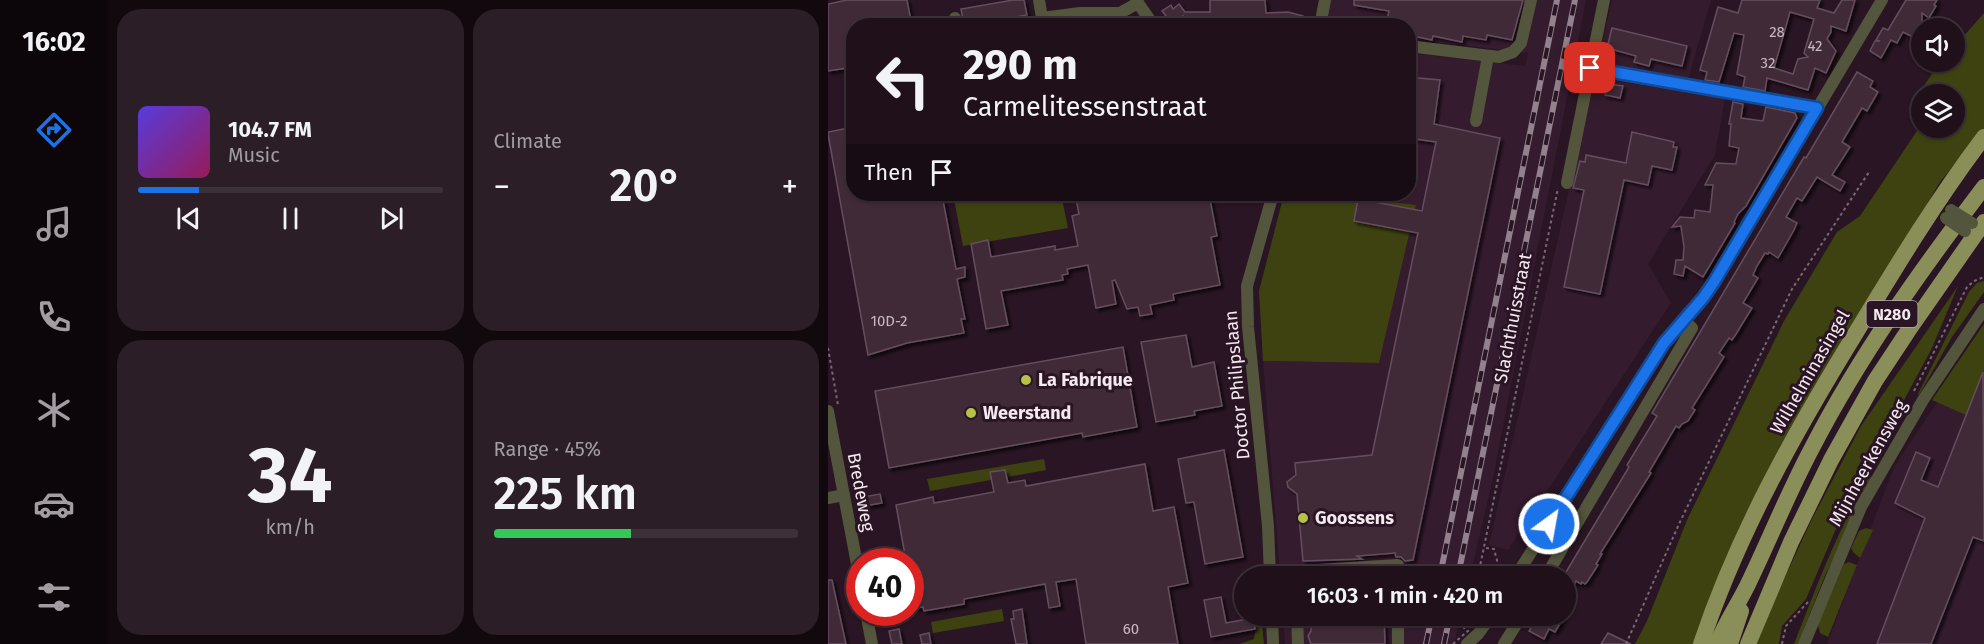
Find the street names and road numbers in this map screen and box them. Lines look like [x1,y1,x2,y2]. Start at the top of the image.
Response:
street label: Slachthuisstraat [1490,251,1536,385]
road number: N280 [1866,301,1918,327]
street label: Wilhelminasingel [1766,306,1854,438]
street label: Doctor Philipslaan [1220,310,1254,460]
street label: Mijnheerkensweg [1824,395,1912,530]
street label: Bredeweg [843,451,880,534]

